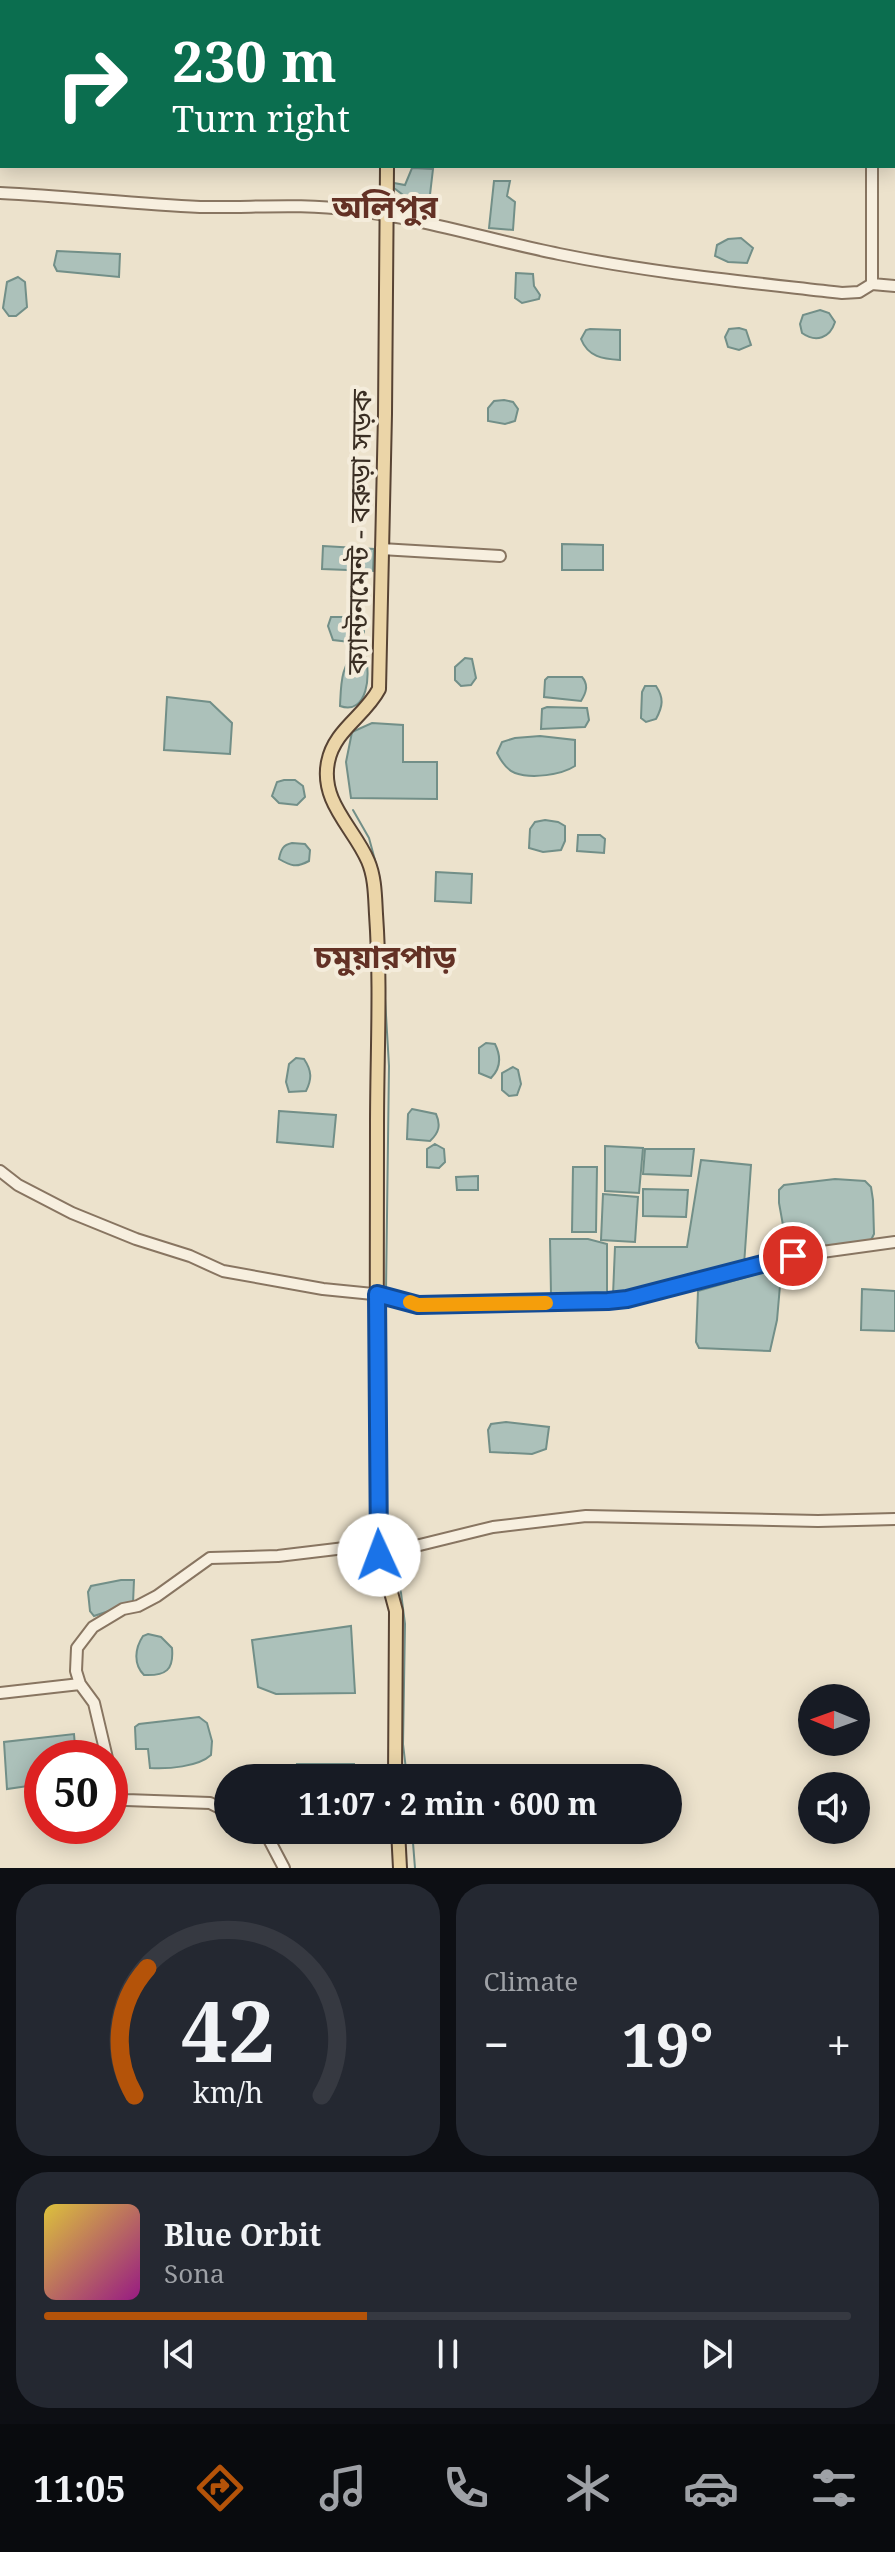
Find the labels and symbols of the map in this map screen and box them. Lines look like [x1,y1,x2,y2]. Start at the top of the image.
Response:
district label: অলিপুর [331,184,439,227]
street label: ক্যান্টনমেন্ট - বরুড়া সড়ক [336,389,379,676]
district label: চমুয়ারপাড় [313,934,457,977]
pin [759,1222,827,1290]
position arrow [337,1513,421,1597]
north arrow [798,1684,870,1756]
speed limit sign: 50 [24,1740,128,1844]

